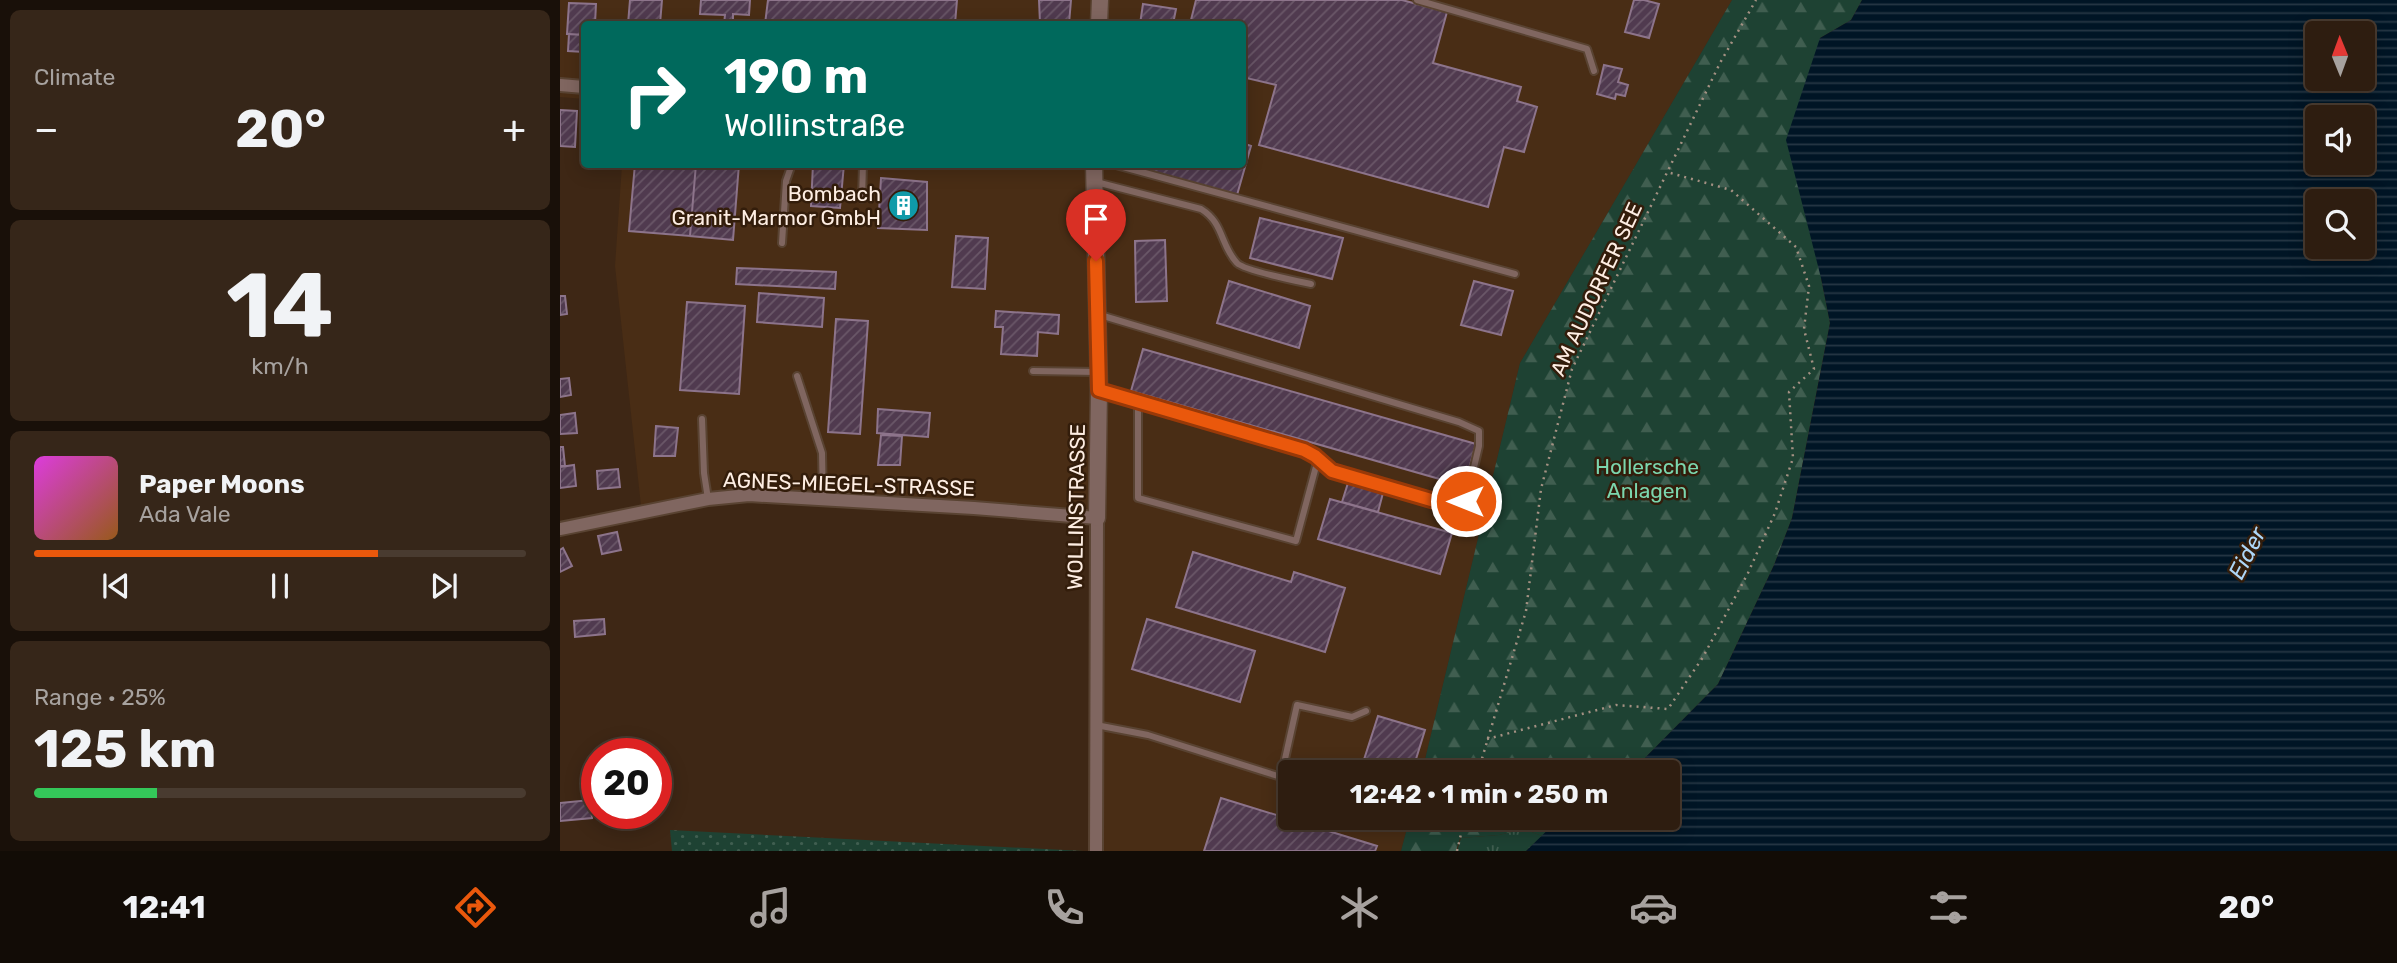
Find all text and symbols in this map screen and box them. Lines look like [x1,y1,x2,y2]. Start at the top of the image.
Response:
north arrow [2305,21,2375,91]
map controls [2305,21,2375,259]
text: 190 m [724,47,868,105]
icon: right [609,49,700,140]
text: Climate [34,63,115,91]
text: 20° [235,98,326,160]
button: sound [2305,105,2375,175]
text: − [34,106,59,152]
text: + [502,106,526,152]
text: Wollinstraße [724,106,905,144]
place label: Bombach Granit-Marmor GmbH [671,181,881,230]
building icon: Bombach Granit-Marmor GmbH [887,188,921,222]
pin [1066,189,1126,261]
button: search [2305,189,2375,259]
street label: AM AUDORFER SEE [1545,198,1647,380]
icon: arrive [1077,200,1115,238]
text: 14 [226,252,334,360]
text: km/h [251,352,309,380]
street label: WOLLINSTRASSE [1062,424,1090,590]
park label: Hollersche Anlagen [1595,454,1699,503]
position arrow [1429,464,1503,538]
street label: AGNES-MIEGEL-STRASSE [723,467,975,501]
text: Paper Moons [139,469,305,500]
text: Ada Vale [139,500,231,528]
water label: Eider [2222,521,2272,584]
icon: previous [97,567,135,605]
icon: pause [261,567,299,605]
icon: next [425,567,463,605]
text: Range · 25% [34,683,166,711]
text: 125 km [34,718,216,780]
speed limit sign: 20 [581,738,672,829]
text: 12:42 · 1 min · 250 m [1350,779,1608,810]
icon: directions [451,883,500,932]
icon: music [746,883,795,932]
icon: phone [1040,883,1089,932]
icon: climate [1335,883,1384,932]
icon: car [1629,883,1678,932]
icon: filters [1924,883,1973,932]
text: 12:41 [123,888,206,926]
text: 20° [2219,888,2274,926]

